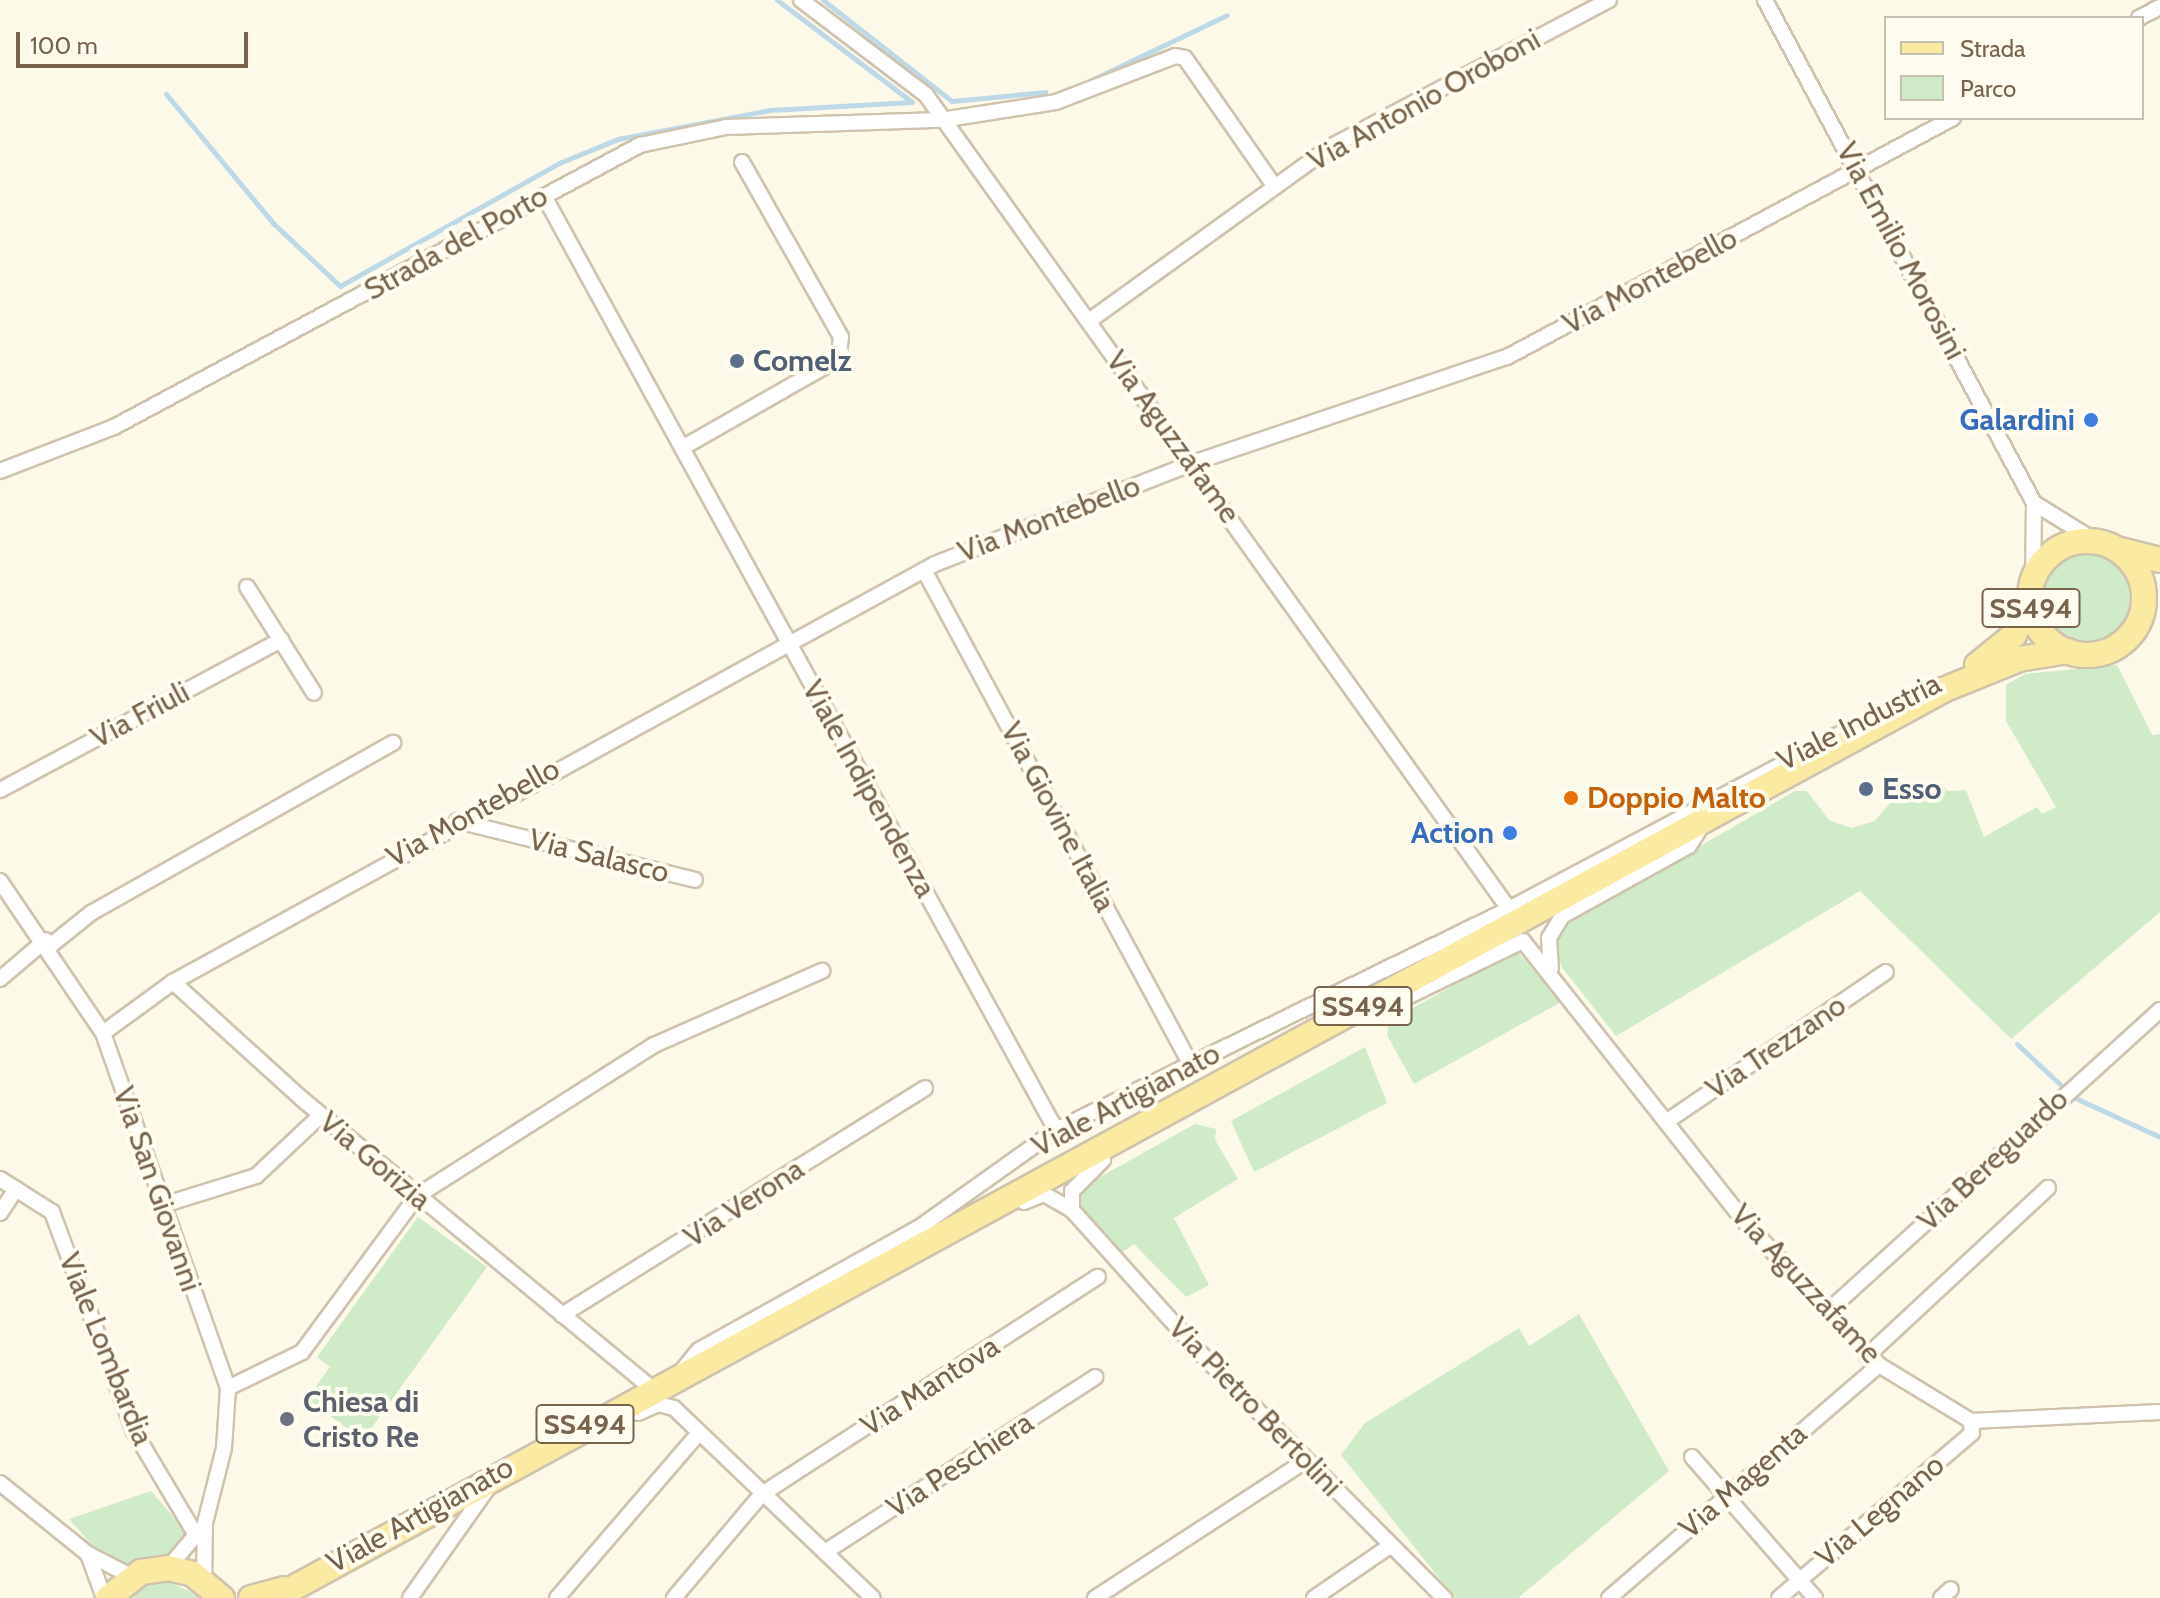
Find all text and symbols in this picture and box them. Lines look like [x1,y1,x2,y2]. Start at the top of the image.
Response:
scale bar [20,16,252,66]
legend [1884,16,2144,120]
street label: Via Antonio Oroboni [1302,21,1546,179]
text: 100 m [30,31,98,60]
text: Strada [1960,34,2026,63]
text: Parco [1960,74,2016,103]
street label: Via Emilio Morosini [1829,136,1973,366]
street label: Strada del Porto [358,178,554,308]
street label: Via Montebello [1557,220,1743,342]
place label: Comelz [753,343,852,379]
street label: Via Aguzzafame [1098,344,1248,530]
marker: Comelz [728,352,746,370]
place label: Galardini [1960,402,2075,438]
marker: Galardini [2082,411,2100,429]
street label: Via Montebello [953,468,1145,570]
road number: SS494 [1981,584,2081,632]
street label: Viale Industria [1771,665,1947,779]
street label: Via Friuli [85,674,195,756]
street label: Viale Indipendenza [794,674,944,904]
street label: Via Giovine Italia [993,716,1123,918]
street label: Via Montebello [380,751,566,875]
place label: Esso [1882,771,1942,807]
place label: Doppio Malto [1587,780,1766,816]
marker: Esso [1857,780,1875,798]
marker: Doppio Malto [1562,789,1580,807]
place label: Action [1411,815,1494,851]
street label: Via Salasco [525,821,673,891]
marker: Action [1501,824,1519,842]
road number: SS494 [1313,982,1413,1030]
street label: Via Trezzano [1699,987,1853,1107]
street label: Viale Artigianato [1026,1035,1226,1165]
street label: Via Bereguardo [1910,1081,2076,1239]
street label: Via San Giovanni [105,1082,209,1296]
street label: Via Gorizia [312,1104,438,1218]
street label: Via Verona [677,1151,811,1255]
street label: Via Aguzzafame [1723,1197,1889,1371]
street label: Viale Lombardia [51,1247,161,1451]
street label: Via Pietro Bertolini [1161,1310,1349,1504]
street label: Via Mantova [854,1328,1006,1444]
place label: Chiesa di Cristo Re [303,1384,419,1454]
road number: SS494 [535,1400,635,1448]
street label: Via Peschiera [880,1404,1040,1526]
marker: Chiesa di Cristo Re [278,1410,296,1428]
street label: Via Magenta [1672,1416,1814,1546]
street label: Via Legnano [1808,1447,1952,1575]
street label: Viale Artigianato [321,1449,519,1581]

